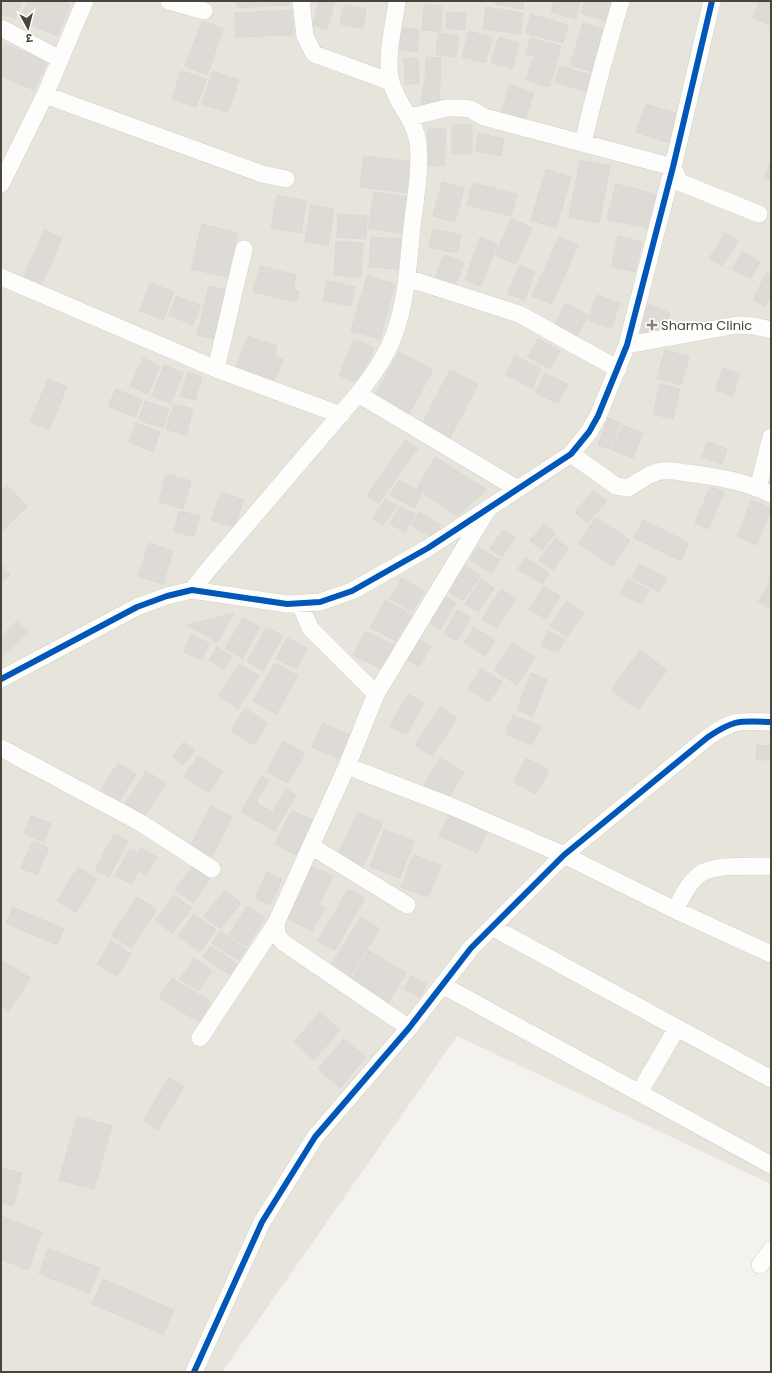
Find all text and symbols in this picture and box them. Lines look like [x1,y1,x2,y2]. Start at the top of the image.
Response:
north arrow [8,8,48,48]
text: उ [24,29,34,46]
place label: Sharma Clinic [661,316,752,335]
marker: Sharma Clinic [646,319,658,331]

